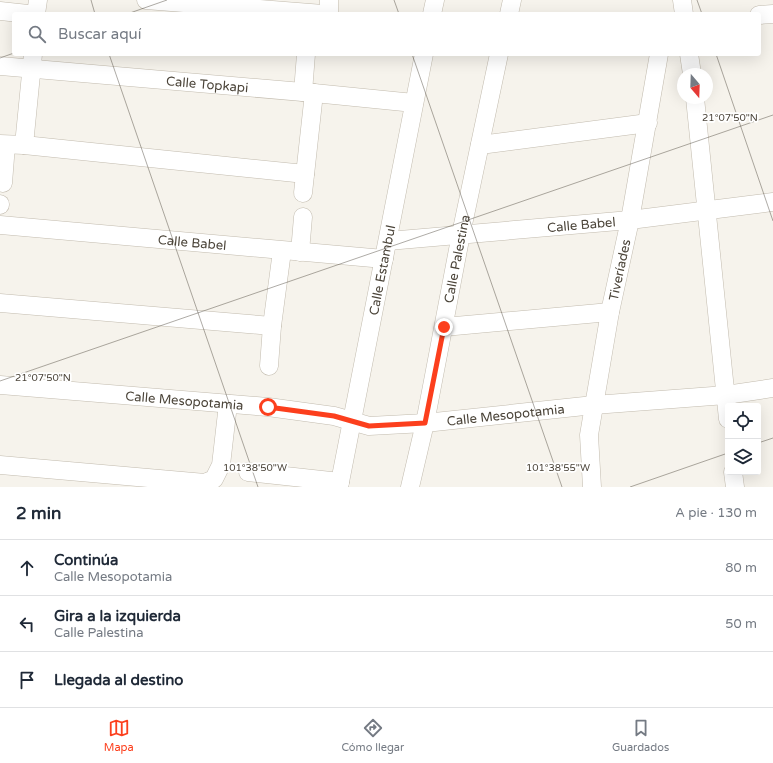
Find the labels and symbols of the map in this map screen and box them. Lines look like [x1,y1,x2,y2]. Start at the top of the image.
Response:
north arrow [677,68,713,104]
street label: Calle Topkapi [165,73,249,96]
text: 21°07'50"N [702,112,758,124]
street label: Calle Palestina [441,213,474,304]
street label: Calle Babel [546,214,616,236]
street label: Calle Estambul [366,224,399,317]
street label: Calle Babel [157,232,227,254]
street label: Tiveríades [606,238,635,302]
route end [435,318,453,336]
text: 21°07'50"N [15,372,71,384]
street label: Calle Mesopotamia [125,388,244,414]
route start [259,398,277,416]
street label: Calle Mesopotamia [446,401,565,430]
text: 101°38'50"W [223,462,287,474]
text: 101°38'55"W [526,462,590,474]

